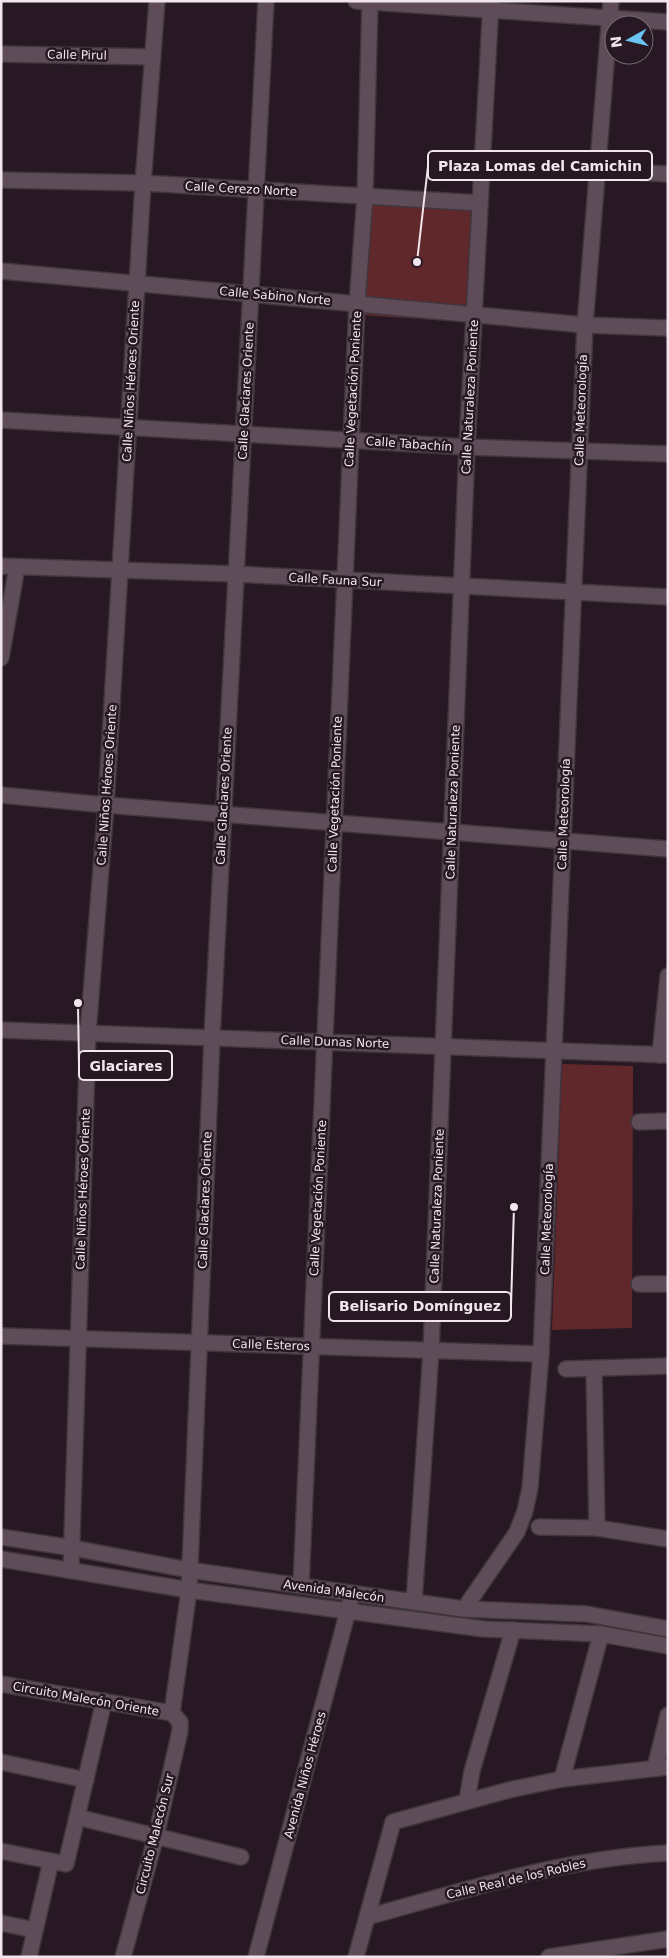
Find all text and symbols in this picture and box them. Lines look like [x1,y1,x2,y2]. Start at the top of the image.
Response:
north arrow [604,15,654,65]
text: N [607,35,625,49]
street label: Calle Pirul [47,47,107,63]
callout: Plaza Lomas del Camichin [428,151,652,180]
text: Plaza Lomas del Camichin [438,158,642,174]
street label: Calle Cerezo Norte [185,179,297,199]
street label: Calle Sabino Norte [219,284,331,308]
street label: Calle Niños Héroes Oriente [120,300,142,462]
street label: Calle Vegetación Poniente [342,311,364,467]
street label: Calle Naturaleza Poniente [459,319,481,475]
street label: Calle Glaciares Oriente [235,322,257,460]
street label: Calle Meteorología [572,354,590,466]
street label: Calle Tabachín [365,434,453,454]
street label: Calle Fauna Sur [288,571,382,589]
street label: Calle Niños Héroes Oriente [94,704,120,866]
street label: Calle Vegetación Poniente [325,716,345,872]
street label: Calle Naturaleza Poniente [443,724,463,880]
street label: Calle Glaciares Oriente [213,727,235,865]
street label: Calle Meteorología [555,758,573,870]
street label: Calle Dunas Norte [280,1033,390,1051]
callout: Glaciares [79,1051,172,1080]
text: Glaciares [89,1058,163,1074]
street label: Calle Niños Héroes Oriente [73,1108,93,1270]
street label: Calle Vegetación Poniente [307,1120,329,1276]
street label: Calle Naturaleza Poniente [427,1128,447,1284]
street label: Calle Glaciares Oriente [196,1131,214,1269]
street label: Calle Meteorología [538,1163,556,1275]
callout: Belisario Domínguez [329,1292,511,1321]
text: Belisario Domínguez [339,1298,501,1314]
street label: Calle Esteros [232,1337,310,1353]
street label: Avenida Malecón [283,1577,385,1605]
street label: Circuito Malecón Oriente [12,1679,160,1719]
street label: Avenida Niños Héroes [281,1710,329,1840]
street label: Circuito Malecón Sur [133,1772,177,1896]
street label: Calle Real de los Robles [445,1856,587,1902]

